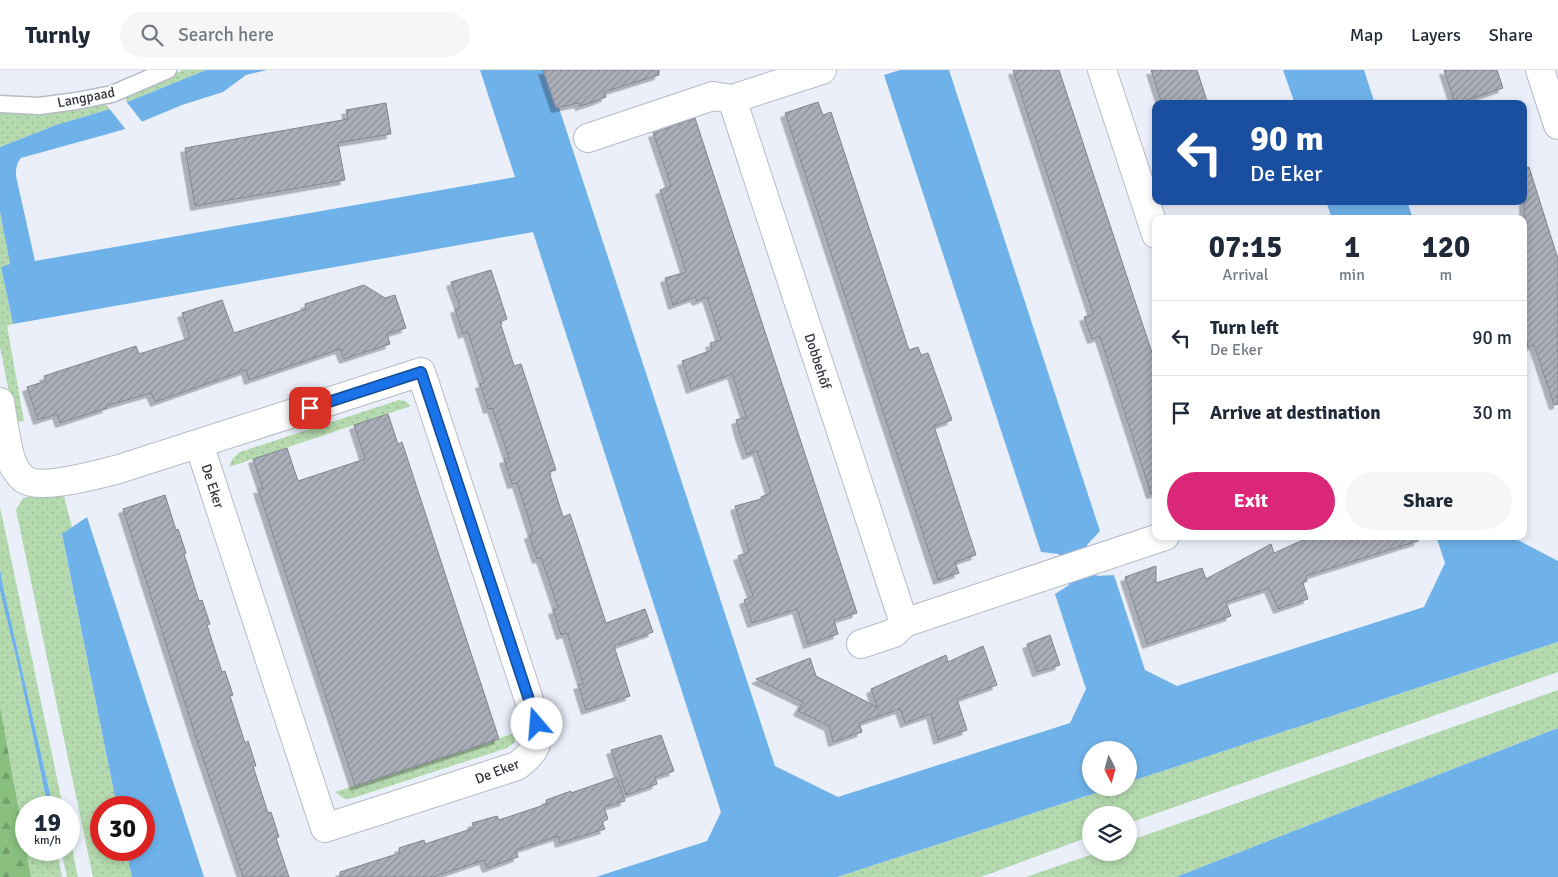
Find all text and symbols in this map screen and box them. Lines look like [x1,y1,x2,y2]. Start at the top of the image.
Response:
search box [120,12,470,57]
text: Turnly [25,20,90,50]
icon: search [138,21,166,49]
text: Search here [178,23,274,47]
text: Map [1350,24,1383,46]
text: Layers [1411,24,1461,46]
text: Share [1489,24,1533,46]
street label: Langpaad [56,84,116,111]
text: 90 m [1250,117,1324,160]
icon: left [1167,120,1232,185]
text: De Eker [1250,160,1322,187]
text: 07:15 [1209,229,1282,266]
text: 1 [1344,229,1360,266]
text: 120 [1422,229,1470,266]
text: Arrival [1222,265,1269,285]
text: min [1339,265,1365,285]
text: m [1440,265,1452,285]
text: Turn left [1210,316,1279,340]
icon: left [1167,324,1195,352]
text: 90 m [1472,326,1512,350]
street label: Dobbehôf [801,331,835,392]
text: De Eker [1210,340,1263,360]
pin [289,387,331,429]
icon: arrive [296,394,324,422]
icon: arrive [1167,399,1195,427]
text: Arrive at destination [1210,401,1381,425]
text: 30 m [1472,401,1512,425]
street label: De Eker [197,462,228,511]
button: Exit [1167,472,1335,530]
button: Share [1345,472,1512,530]
position arrow [510,697,562,749]
north arrow [1082,741,1138,796]
map controls [1082,741,1137,861]
street label: De Eker [473,755,522,788]
speed limit sign: 30 [90,796,155,861]
button: layers [1082,806,1137,861]
text: 19 [34,807,61,838]
text: km/h [34,833,61,848]

